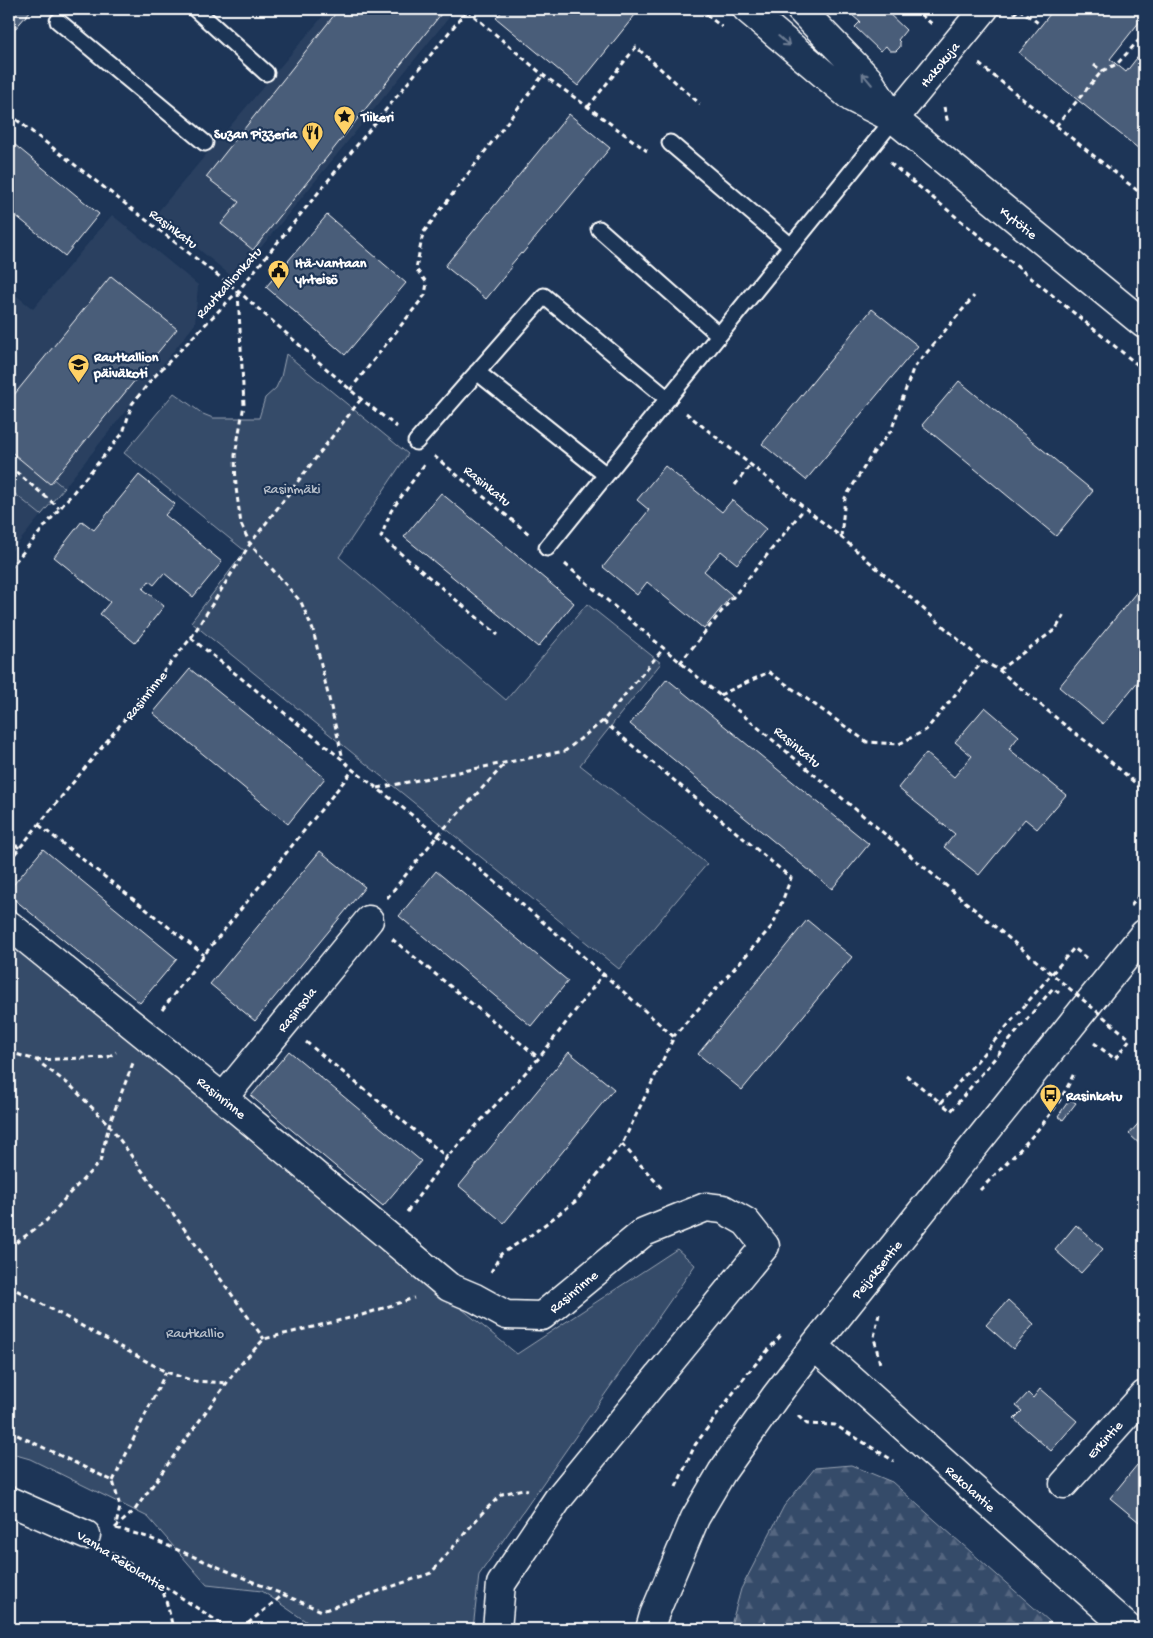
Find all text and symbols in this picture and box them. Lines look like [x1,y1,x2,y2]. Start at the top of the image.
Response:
one-way arrow [778,35,791,46]
street label: Hakokuja [917,38,965,92]
one-way arrow [861,73,872,86]
place icon: Tiikeri [333,104,357,135]
place label: Tiikeri [360,110,394,127]
restaurant icon: Suzan Pizzeria [301,121,325,152]
place label: Suzan Pizzeria [214,127,298,144]
street label: Kytötie [995,204,1040,245]
street label: Rasinkatu [145,206,200,254]
street label: Rautkallionkatu [193,244,267,323]
place label: Itä-Vantaan yhteisö [294,256,367,289]
public building icon: Itä-Vantaan yhteisö [267,258,291,289]
place label: Rautkallion päiväkoti [93,350,159,383]
school or university icon: Rautkallion päiväkoti [66,352,90,383]
street label: Rasinkatu [459,463,514,512]
park label: Rasinmäki [264,482,320,499]
street label: Rasinrinne [122,668,172,725]
street label: Rasinkatu [769,723,824,773]
street label: Rasinsola [275,984,322,1037]
street label: Rasinrinne [192,1074,249,1124]
bus stop icon: Rasinkatu [1038,1083,1062,1114]
place label: Rasinkatu [1065,1089,1123,1106]
street label: Peijaksentie [848,1237,907,1304]
street label: Rasinrinne [547,1267,603,1318]
park label: Rautkallio [166,1326,224,1343]
street label: Erkintie [1084,1417,1128,1463]
street label: Rekolantie [941,1463,998,1517]
street label: Vanha Rekolantie [72,1527,169,1597]

